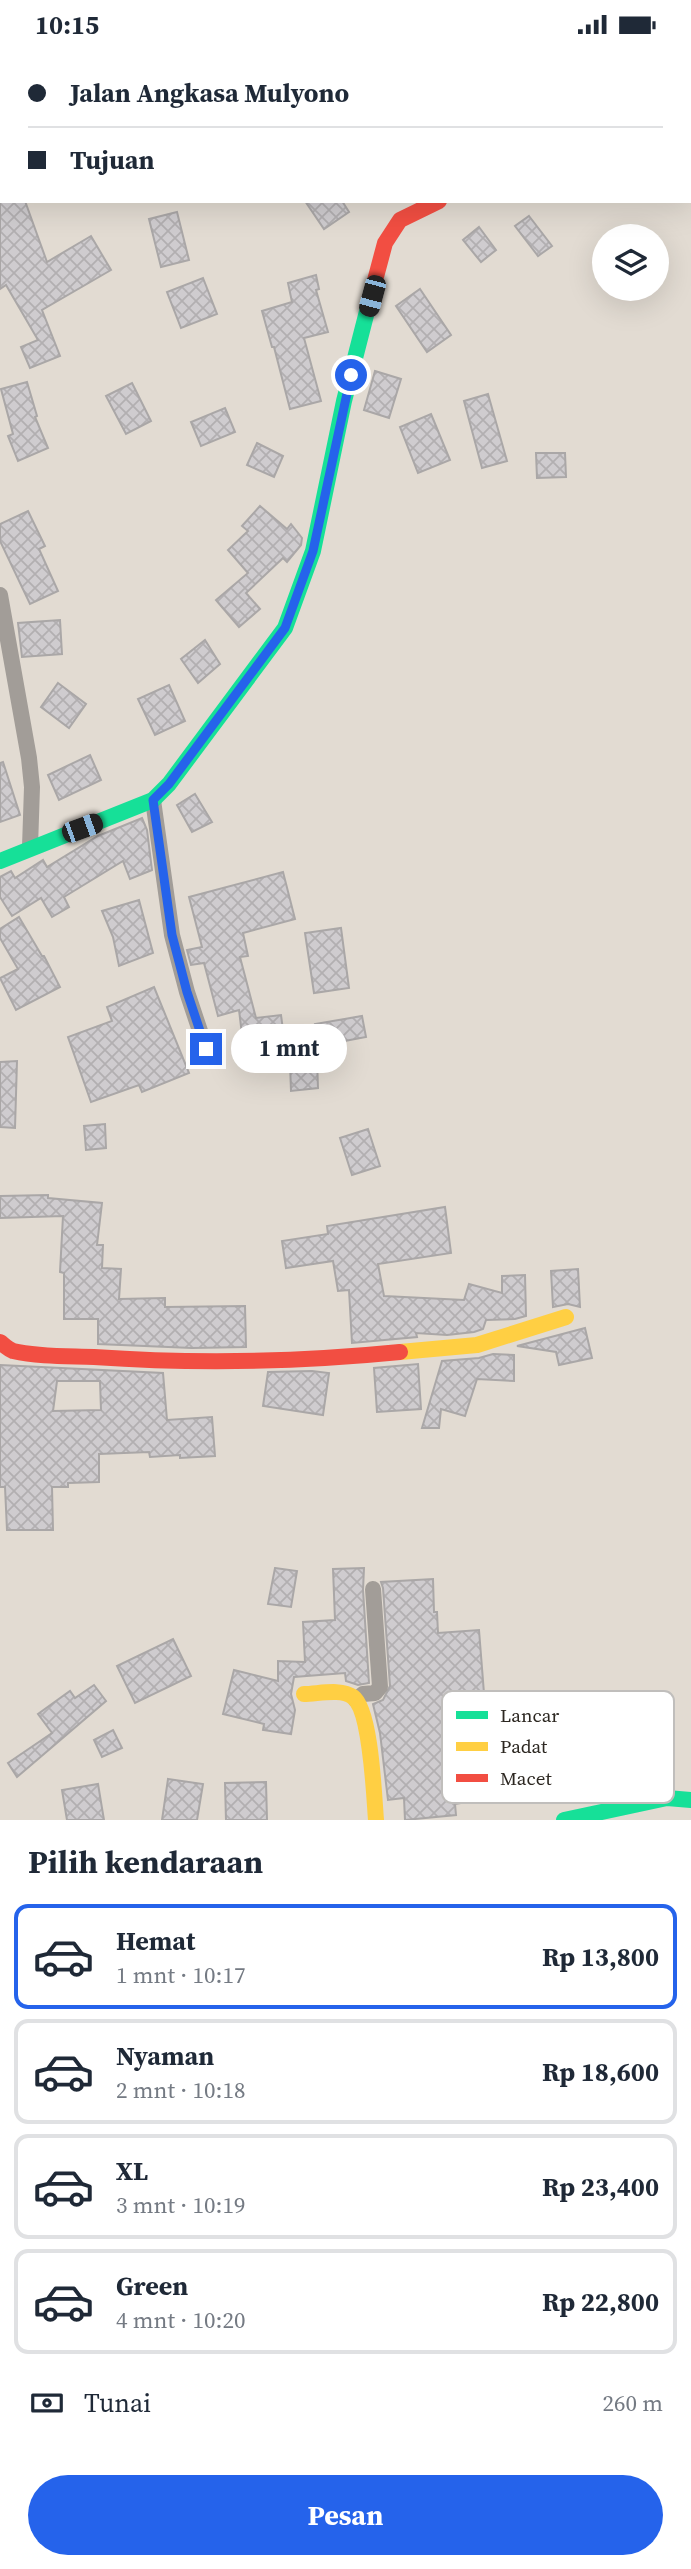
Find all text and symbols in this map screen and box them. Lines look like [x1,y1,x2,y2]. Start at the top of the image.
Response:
text: 10:15 [35,7,99,43]
text: Jalan Angkasa Mulyono [70,75,349,111]
text: Tujuan [70,142,155,178]
map controls [592,224,669,301]
button: layers [592,224,669,301]
car [357,273,388,319]
route start [335,359,367,391]
car [59,811,106,845]
callout: 1 mnt [230,1025,346,1073]
text: 1 mnt [259,1032,319,1064]
route end [190,1033,222,1065]
legend [442,1691,674,1803]
text: Lancar [500,1702,559,1728]
text: Padat [500,1733,548,1759]
text: Macet [500,1765,552,1791]
text: Pilih kendaraan [28,1840,263,1884]
text: Hemat [116,1923,195,1959]
icon: car [32,1925,95,1988]
text: Rp 13,800 [542,1939,659,1975]
text: 1 mnt · 10:17 [116,1959,245,1991]
text: Nyaman [116,2038,214,2074]
icon: car [32,2040,95,2103]
text: Rp 18,600 [542,2054,659,2090]
text: 2 mnt · 10:18 [116,2074,245,2106]
text: XL [116,2153,148,2189]
icon: car [32,2155,95,2218]
text: Rp 23,400 [542,2169,659,2205]
text: 3 mnt · 10:19 [116,2189,245,2221]
text: Green [116,2268,188,2304]
icon: car [32,2270,95,2333]
text: Rp 22,800 [542,2284,659,2320]
text: 4 mnt · 10:20 [116,2304,245,2336]
icon: cash [28,2384,66,2422]
text: Tunai [84,2385,151,2421]
text: 260 m [602,2387,663,2419]
button: Pesan [28,2475,663,2555]

